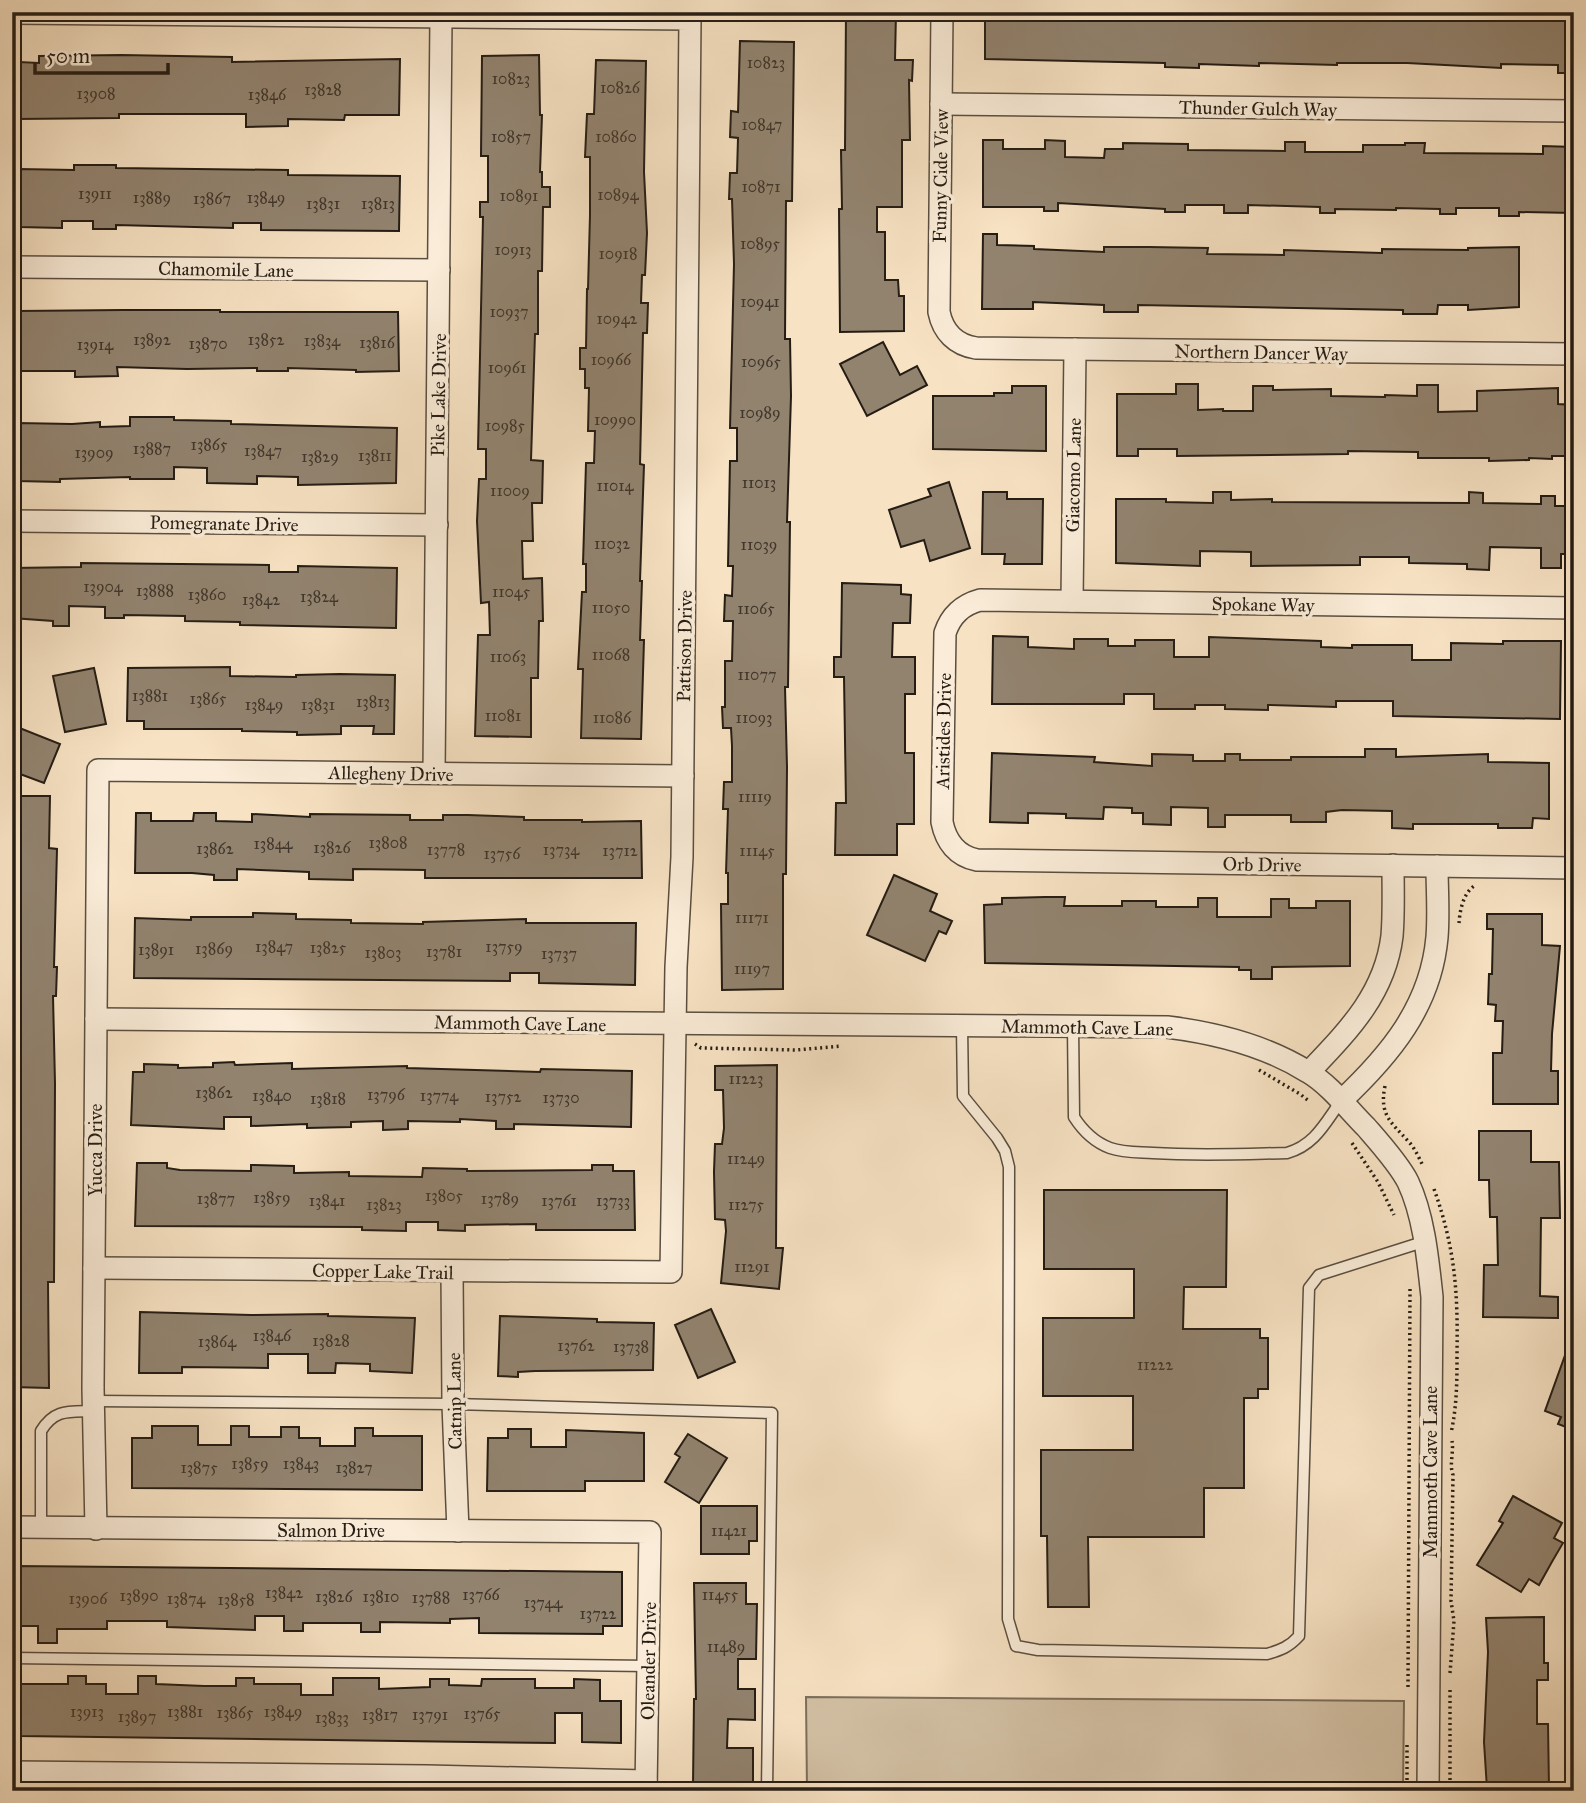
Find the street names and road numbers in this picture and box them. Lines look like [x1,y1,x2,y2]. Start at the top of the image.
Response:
street label: Thunder Gulch Way [1179,96,1338,121]
street label: Funny Cide View [928,108,953,243]
street label: Chamomile Lane [158,257,294,282]
street label: Pike Lake Drive [426,333,451,457]
street label: Northern Dancer Way [1174,339,1349,366]
street label: Giacomo Lane [1061,417,1086,533]
street label: Pomegranate Drive [149,511,299,537]
street label: Pattison Drive [672,590,697,702]
street label: Spokane Way [1211,592,1316,617]
street label: Aristides Drive [931,673,956,790]
street label: Allegheny Drive [327,761,454,787]
street label: Orb Drive [1222,852,1302,877]
street label: Mammoth Cave Lane [434,1010,607,1037]
street label: Mammoth Cave Lane [1001,1014,1174,1041]
street label: Yucca Drive [84,1103,107,1196]
street label: Copper Lake Trail [312,1259,455,1284]
street label: Catnip Lane [442,1352,467,1450]
street label: Mammoth Cave Lane [1419,1386,1442,1558]
street label: Salmon Drive [277,1519,385,1542]
street label: Oleander Drive [636,1602,661,1720]

